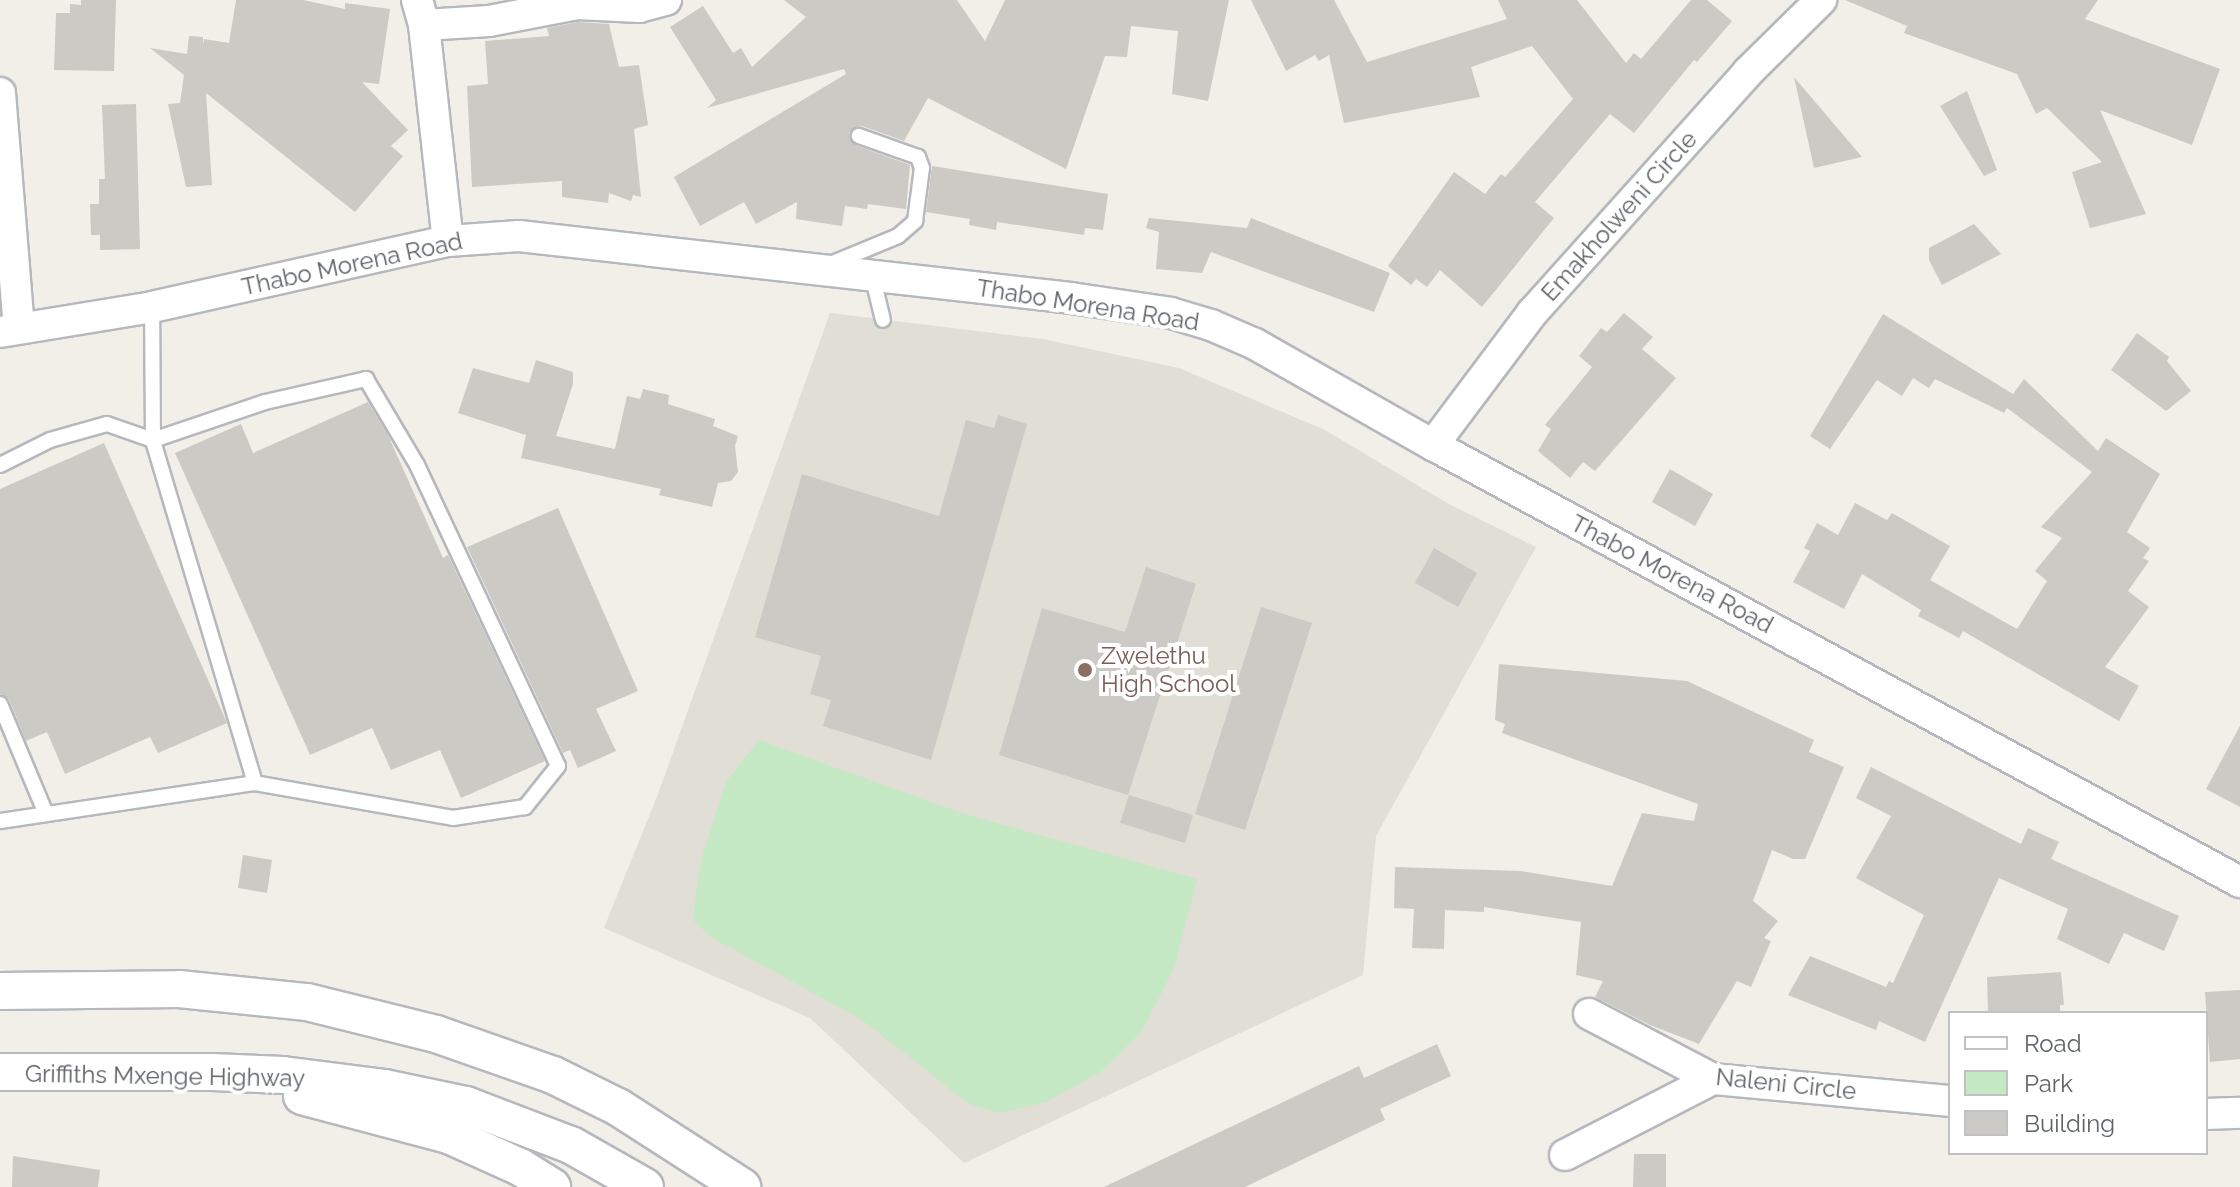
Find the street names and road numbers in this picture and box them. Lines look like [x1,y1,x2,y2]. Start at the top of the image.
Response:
street label: Emakholweni Circle [1535,125,1703,307]
street label: Thabo Morena Road [239,227,465,301]
street label: Thabo Morena Road [975,273,1201,337]
street label: Thabo Morena Road [1566,508,1778,640]
street label: Griffiths Mxenge Highway [25,1059,305,1093]
street label: Naleni Circle [1714,1062,1858,1106]

